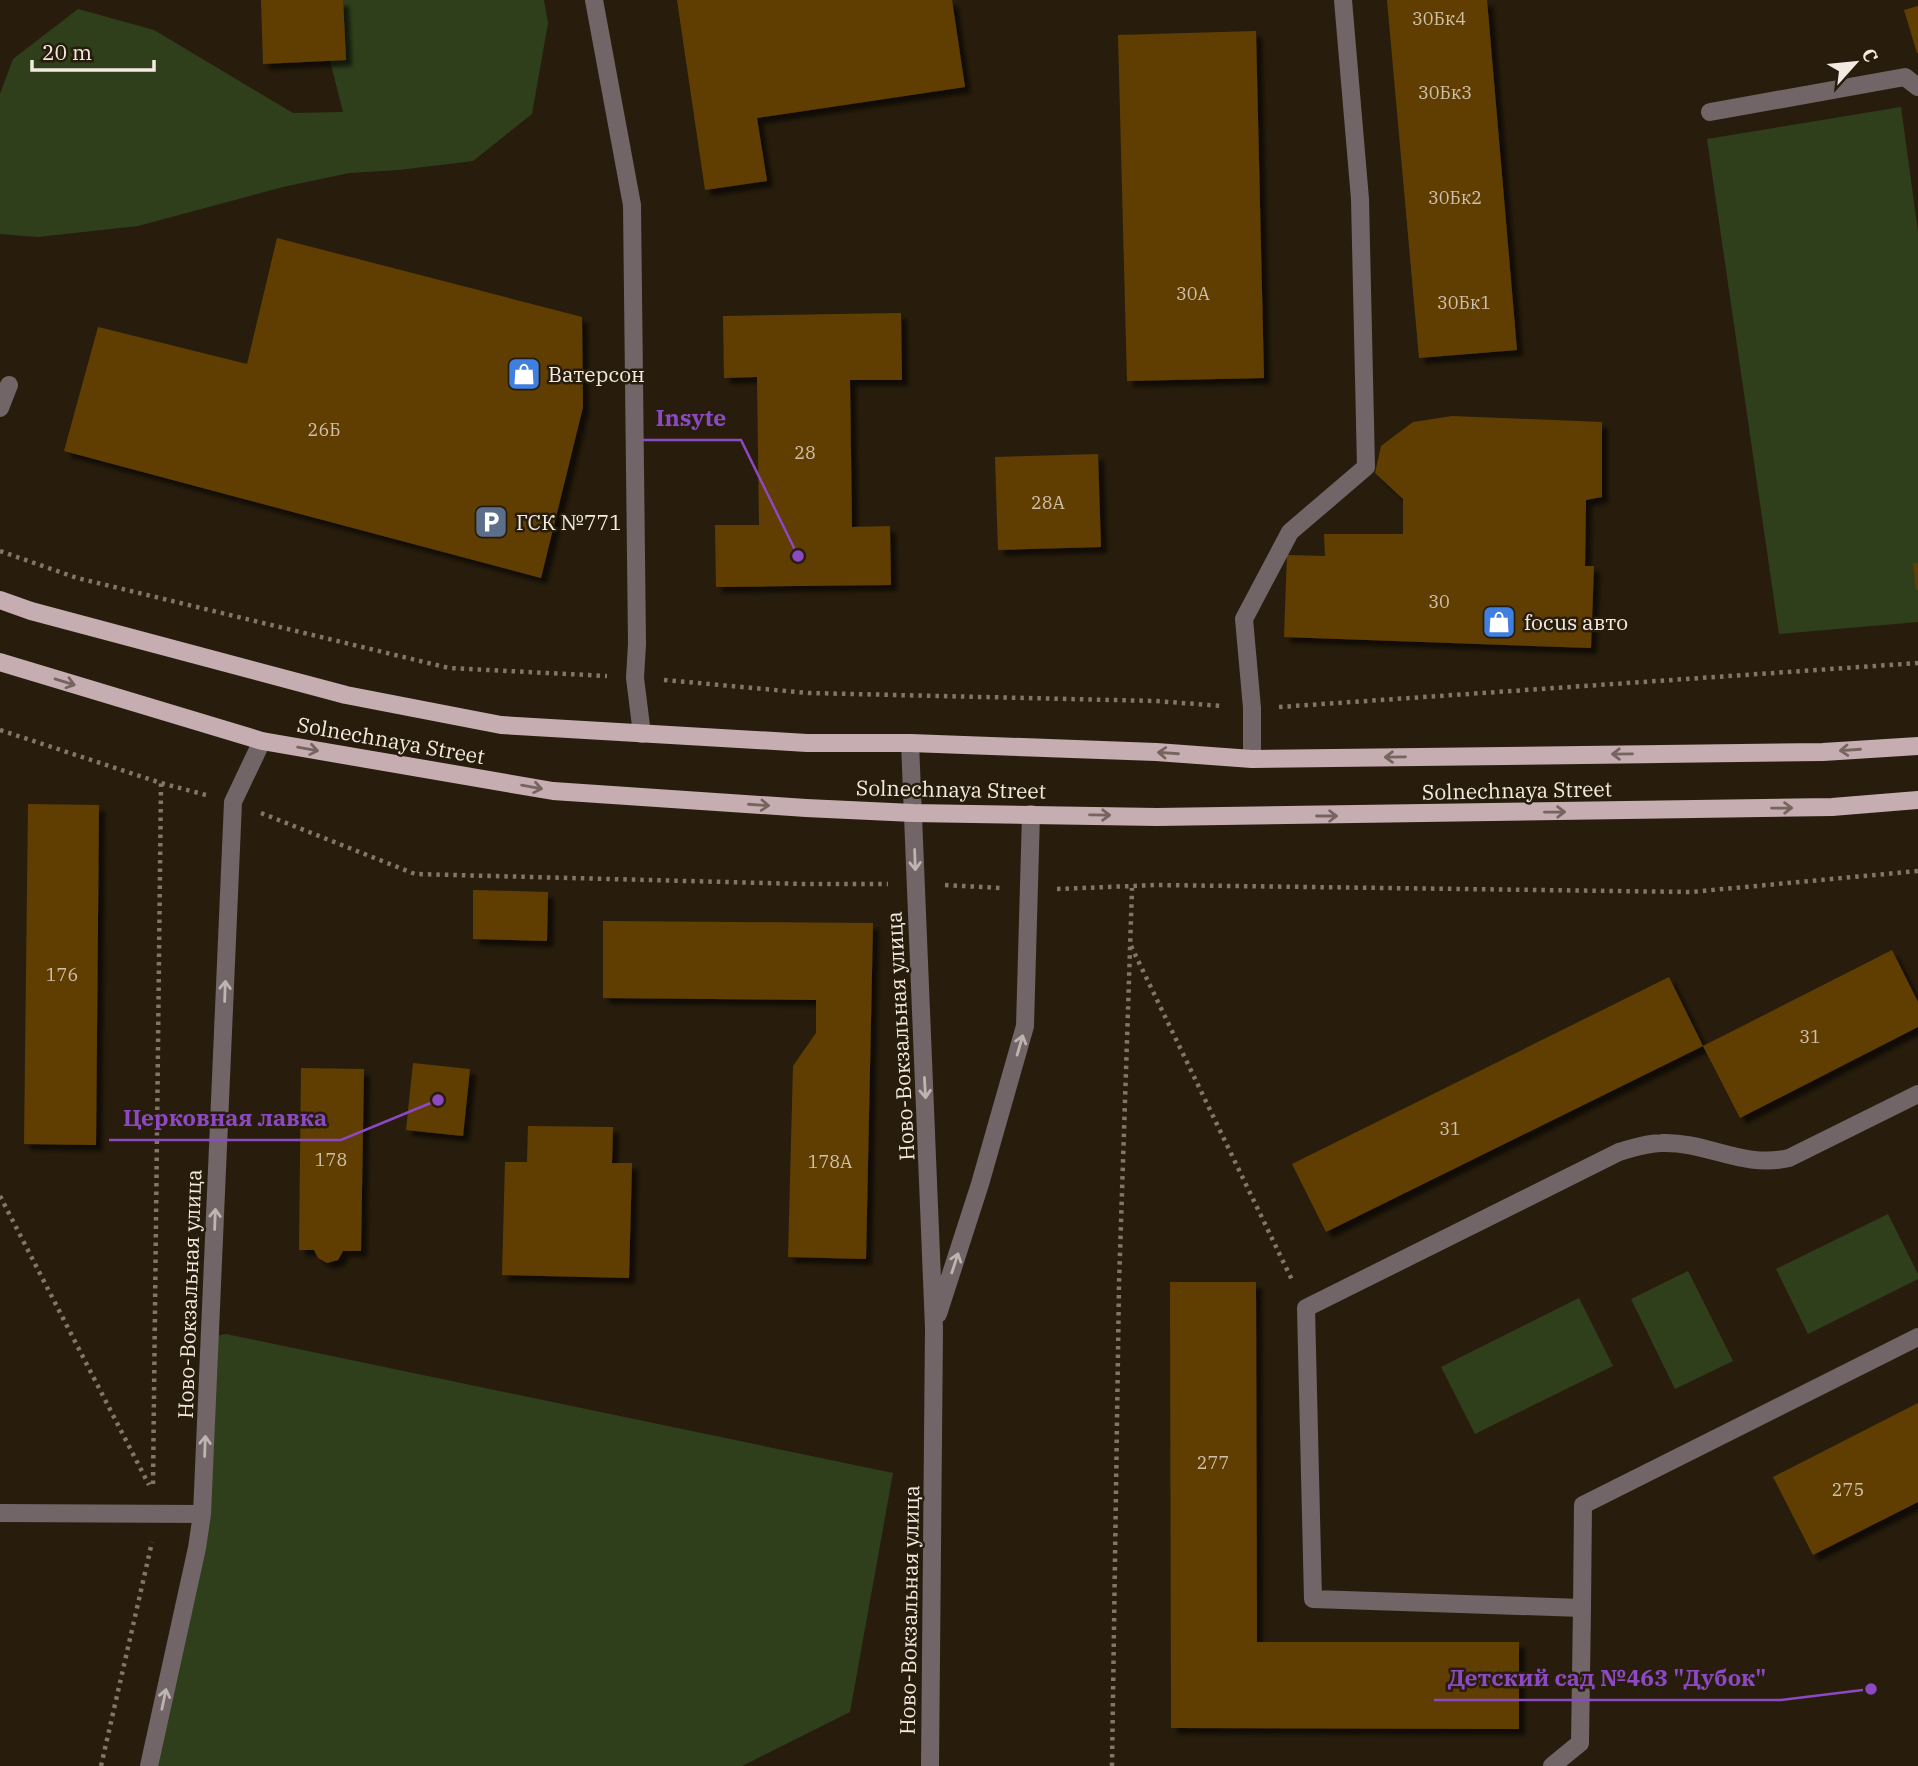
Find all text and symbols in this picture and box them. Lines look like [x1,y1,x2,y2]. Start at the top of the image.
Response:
house number: 30Бк4 [1412,7,1466,30]
scale bar [32,28,154,72]
north arrow [1820,28,1890,98]
text: 20 m [42,38,92,66]
text: С [1857,44,1884,66]
house number: 30Бк3 [1418,81,1472,104]
house number: 30Бк2 [1428,186,1482,209]
house number: 30А [1176,282,1211,305]
house number: 30Бк1 [1437,291,1491,314]
shop icon: Ватерсон [505,355,543,393]
place label: Ватерсон [548,360,645,388]
callout: Insyte [642,396,741,440]
text: Insyte [656,402,726,432]
house number: 26Б [308,418,340,441]
house number: 28 [794,441,816,464]
house number: 28А [1031,491,1066,514]
parking icon: ГСК №771 [472,503,510,541]
place label: ГСК №771 [516,508,622,536]
house number: 30 [1428,590,1450,613]
shop icon: focus авто [1480,603,1518,641]
place label: focus авто [1524,608,1628,636]
one-way arrow [54,676,76,689]
street label: Solnechnaya Street [295,710,487,770]
one-way arrow [296,743,319,756]
one-way arrow [1839,744,1862,757]
one-way arrow [1157,746,1179,759]
one-way arrow [1611,748,1634,761]
one-way arrow [1384,750,1407,764]
street label: Solnechnaya Street [856,773,1046,805]
street label: Solnechnaya Street [1422,774,1612,806]
one-way arrow [520,781,543,794]
one-way arrow [747,799,770,812]
one-way arrow [1770,801,1793,815]
one-way arrow [1543,805,1566,819]
one-way arrow [1088,809,1111,822]
one-way arrow [1315,809,1338,822]
one-way arrow [908,849,921,872]
street label: Ново-Вокзальная улица [879,911,921,1161]
house number: 176 [46,963,78,986]
one-way arrow [218,980,231,1003]
house number: 31 [1799,1025,1821,1048]
one-way arrow [1014,1034,1027,1056]
one-way arrow [918,1076,931,1099]
callout: Церковная лавка [109,1096,341,1140]
text: Церковная лавка [123,1102,327,1132]
house number: 31 [1439,1117,1461,1140]
house number: 178 [315,1148,347,1171]
house number: 178А [808,1150,853,1173]
street label: Ново-Вокзальная улица [171,1169,207,1419]
one-way arrow [208,1207,221,1230]
one-way arrow [949,1252,962,1274]
one-way arrow [199,1435,212,1458]
house number: 277 [1197,1451,1229,1474]
house number: 275 [1832,1478,1864,1501]
street label: Ново-Вокзальная улица [893,1485,925,1735]
callout: Детский сад №463 "Дубок" [1434,1656,1781,1700]
text: Детский сад №463 "Дубок" [1448,1662,1766,1692]
one-way arrow [158,1688,171,1711]

